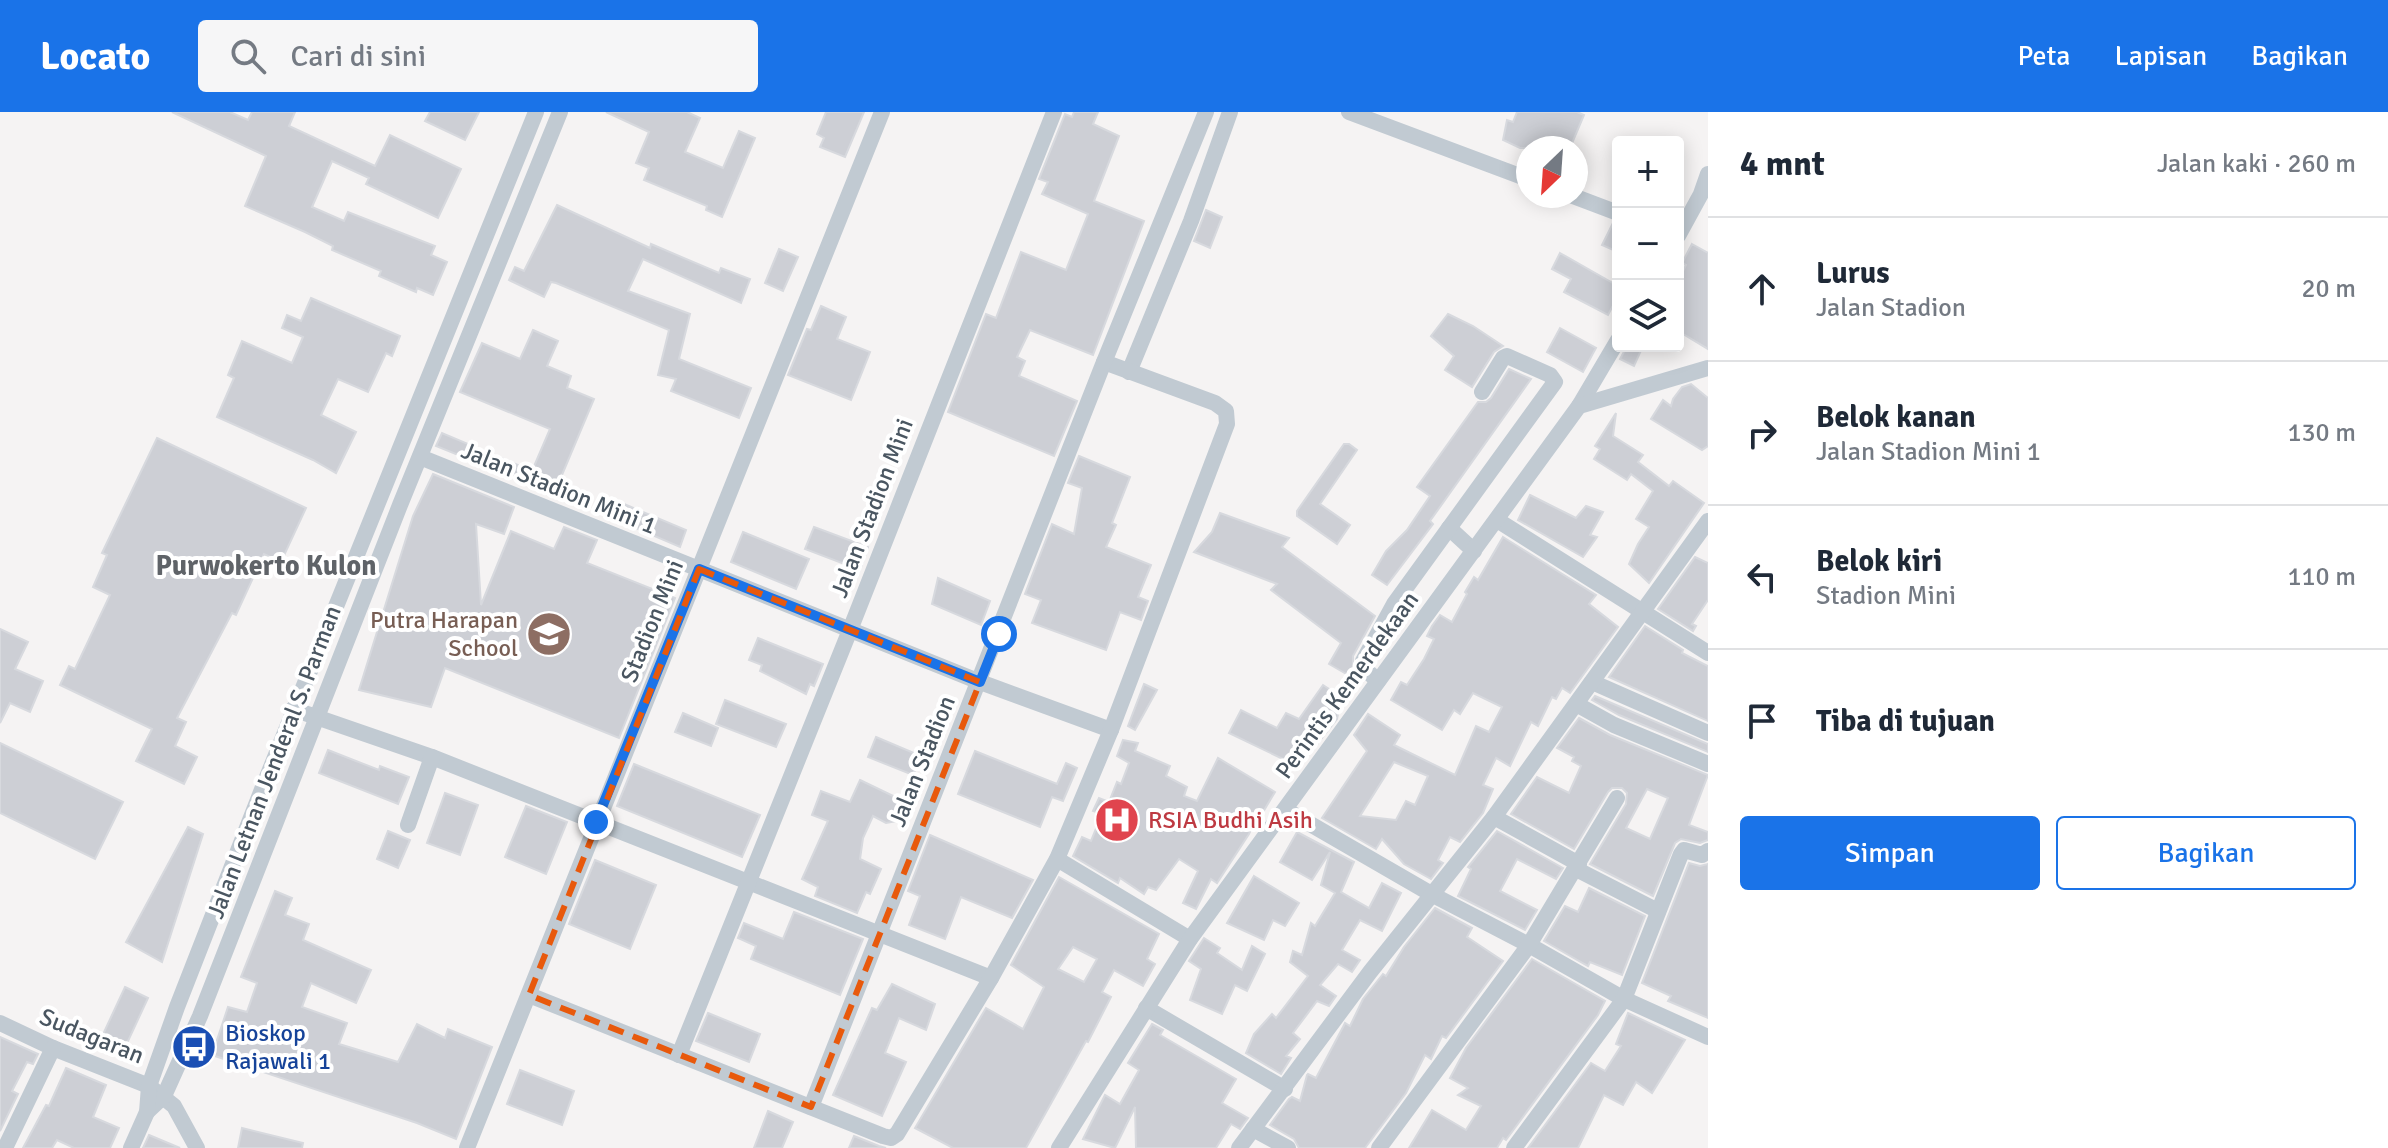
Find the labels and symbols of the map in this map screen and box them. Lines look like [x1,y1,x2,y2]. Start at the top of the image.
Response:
north arrow [1516,136,1588,208]
street label: Jalan Stadion Mini [824,414,920,602]
street label: Jalan Stadion Mini 1 [457,435,661,541]
district label: Purwokerto Kulon [155,549,377,583]
street label: Stadion Mini [614,555,690,687]
street label: Perintis Kemerdekaan [1269,585,1425,785]
street label: Jalan Letnan Jenderal S. Parman [200,601,348,923]
place label: Putra Harapan School [370,605,518,663]
school or university icon: Putra Harapan School [525,610,573,658]
route start [981,616,1017,652]
street label: Jalan Stadion [882,691,962,831]
hospital icon: RSIA Budhi Asih [1093,796,1141,844]
route end [578,804,614,840]
place label: RSIA Budhi Asih [1148,805,1313,835]
street label: Sudagaran [35,1001,149,1071]
place label: Bioskop Rajawali 1 [225,1018,331,1076]
bus stop icon: Bioskop Rajawali 1 [170,1023,218,1071]

